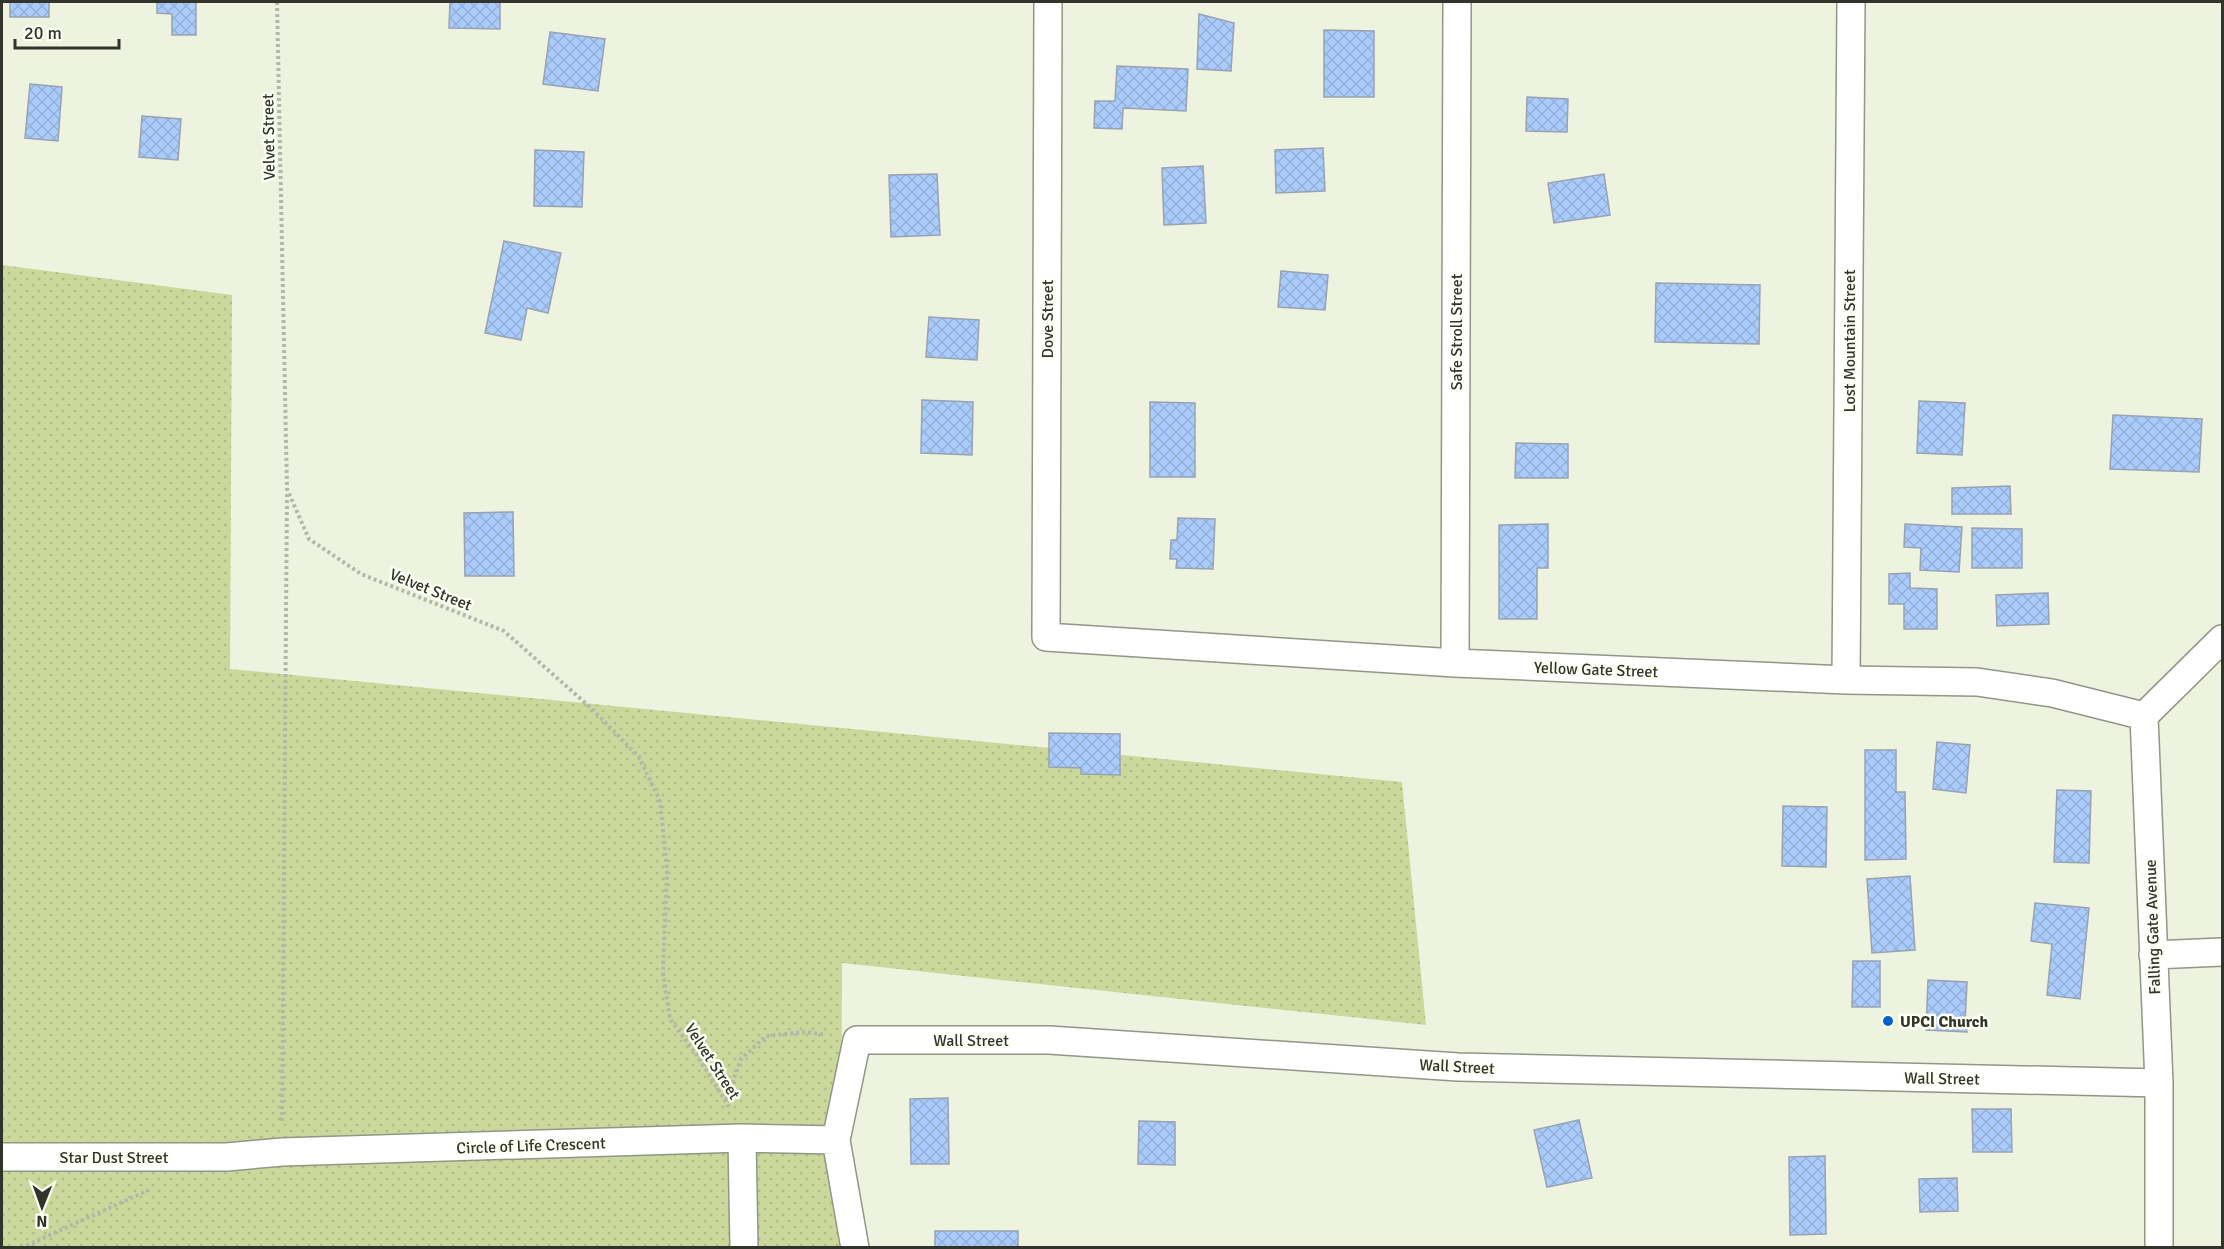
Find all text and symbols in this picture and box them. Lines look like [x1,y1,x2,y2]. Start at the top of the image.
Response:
scale bar [15,12,118,50]
text: 20 m [24,22,62,44]
street label: Velvet Street [258,93,280,181]
street label: Lost Mountain Street [1840,269,1860,413]
street label: Safe Stroll Street [1447,273,1467,390]
street label: Dove Street [1038,279,1058,358]
street label: Velvet Street [387,564,475,616]
street label: Yellow Gate Street [1533,658,1659,682]
street label: Falling Gate Avenue [2141,859,2165,995]
place label: UPCI Church [1900,1012,1988,1032]
marker: UPCI Church [1881,1014,1895,1028]
street label: Velvet Street [680,1020,744,1104]
street label: Wall Street [933,1031,1009,1051]
street label: Wall Street [1419,1055,1496,1079]
street label: Wall Street [1904,1068,1980,1090]
street label: Circle of Life Crescent [456,1133,606,1159]
street label: Star Dust Street [60,1148,169,1168]
north arrow [12,1177,72,1237]
text: N [36,1211,47,1231]

